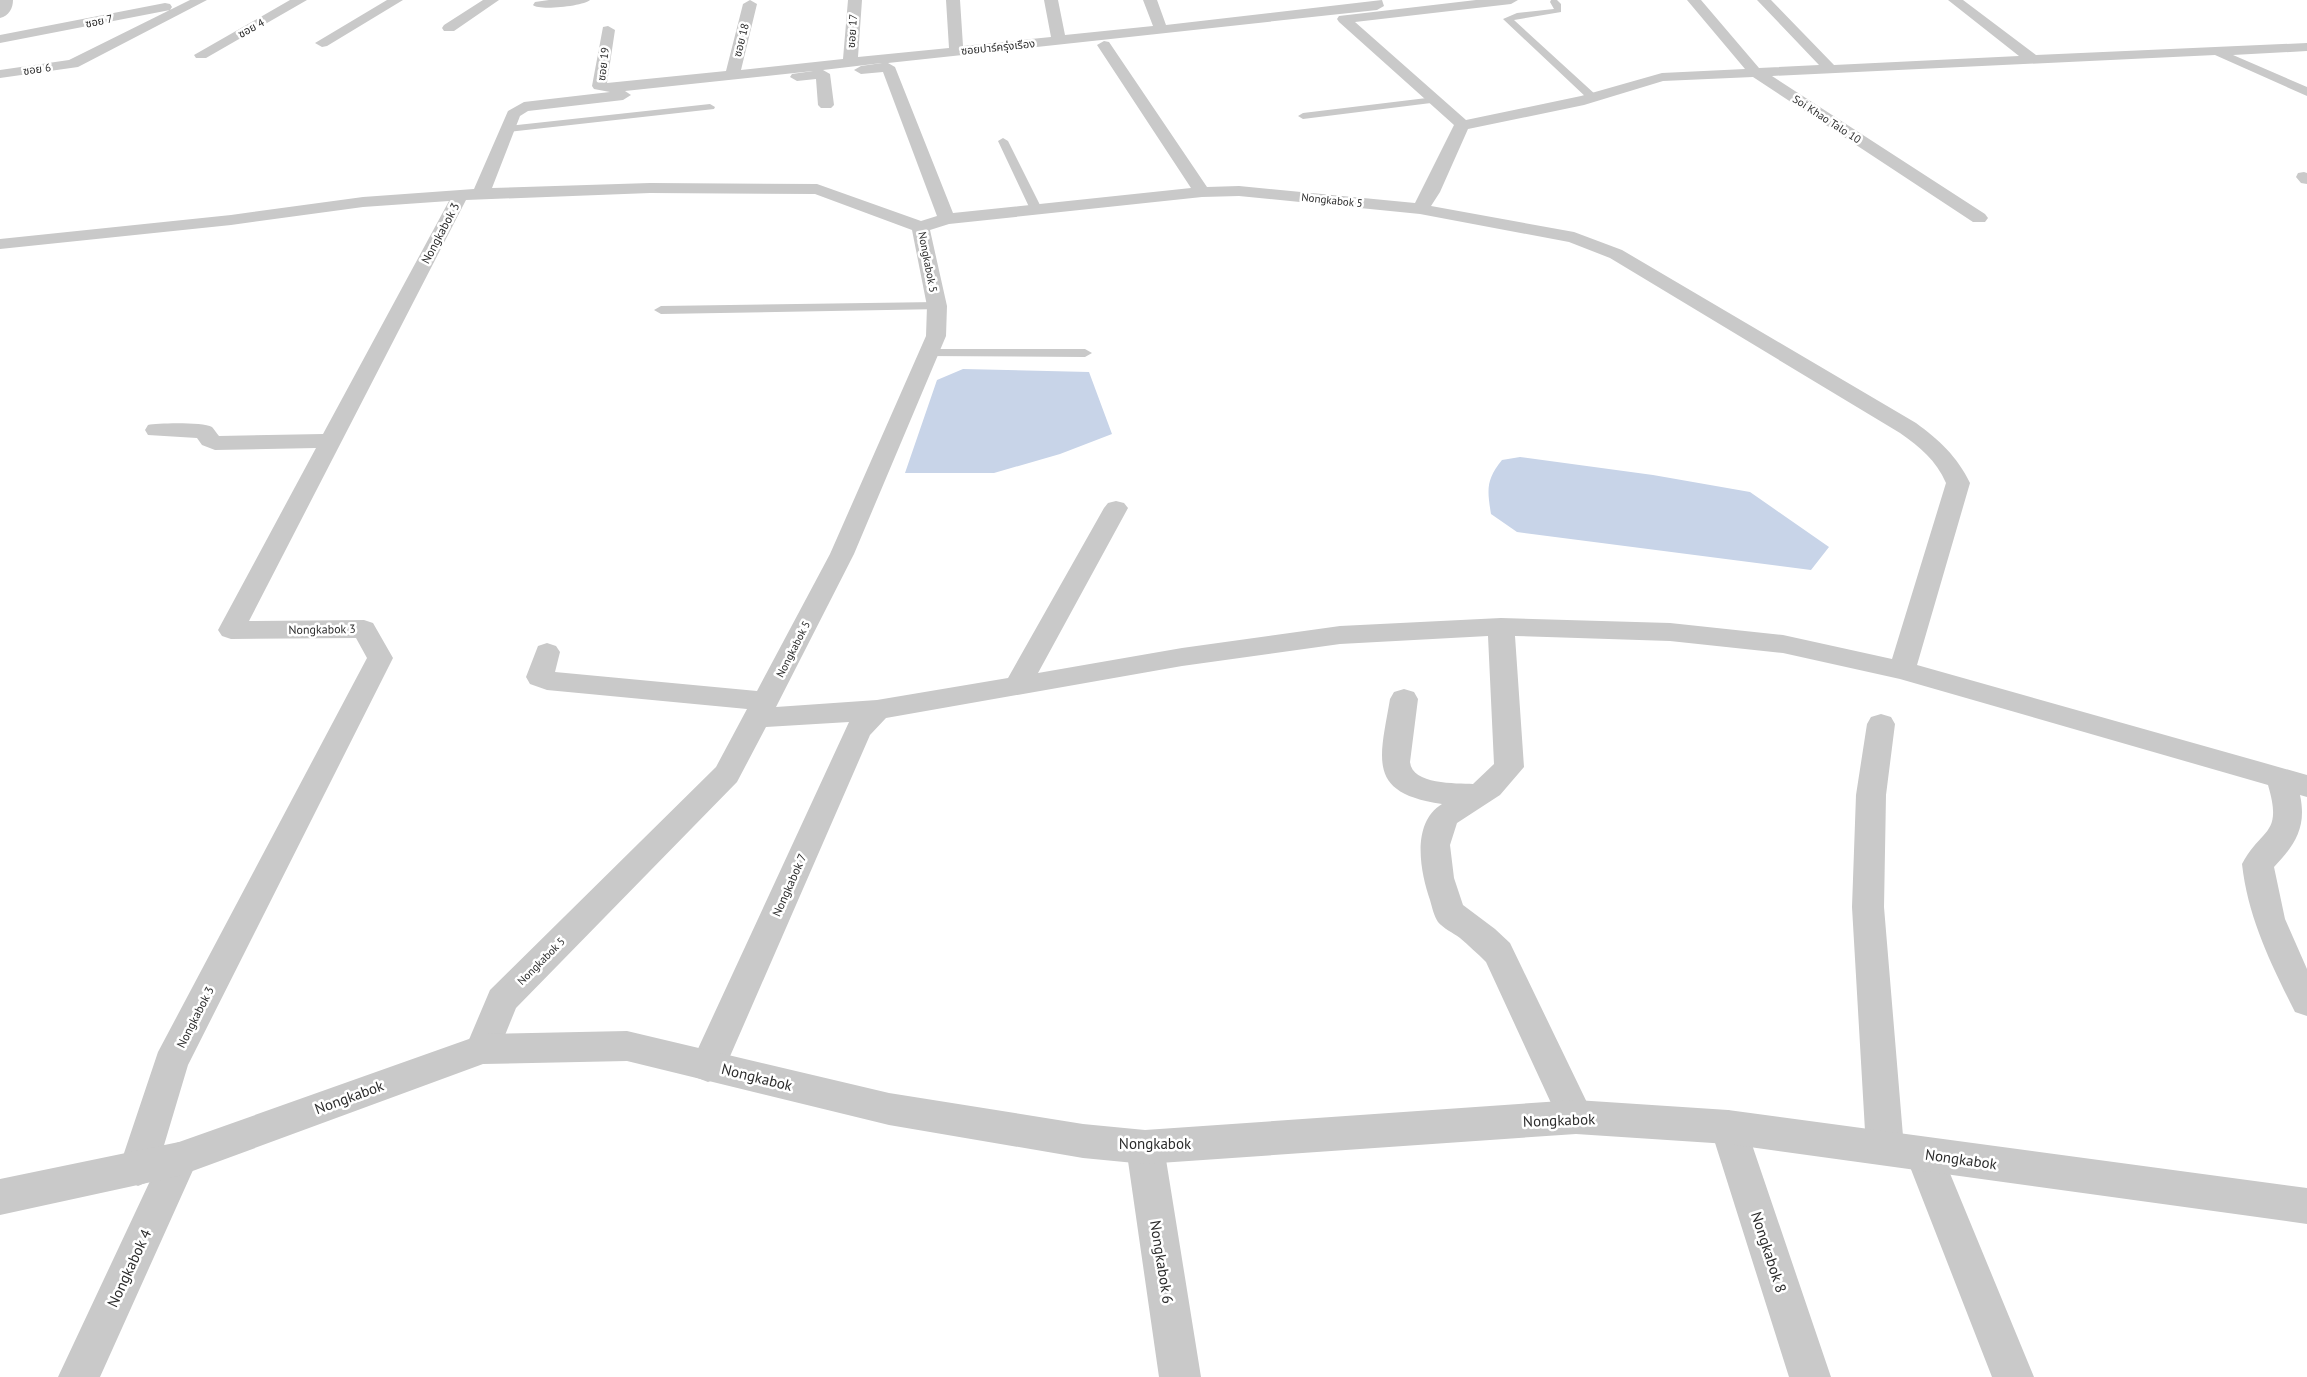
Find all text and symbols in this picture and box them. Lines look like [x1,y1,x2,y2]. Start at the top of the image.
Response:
street label: ซอย 7 [84,11,114,31]
street label: ซอย 17 [844,14,860,48]
street label: ซอย 4 [235,15,267,41]
street label: ซอย 18 [730,22,752,58]
street label: ซอยปาร์ครุ่งเรือง [960,36,1036,58]
street label: ซอย 19 [594,46,612,82]
street label: ซอย 6 [22,60,52,78]
street label: Soi Khao Talo 10 [1790,92,1864,146]
street label: Nongkabok 5 [1301,190,1363,210]
street label: Nongkabok 3 [418,200,462,266]
street label: Nongkabok 5 [915,230,941,294]
street label: Nongkabok 5 [773,618,813,680]
street label: Nongkabok 3 [288,621,356,637]
street label: Nongkabok 7 [768,851,810,919]
street label: Nongkabok 5 [514,934,568,988]
street label: Nongkabok 3 [173,984,217,1050]
street label: Nongkabok [720,1059,795,1095]
street label: Nongkabok [312,1075,387,1118]
street label: Nongkabok [1523,1109,1596,1131]
street label: Nongkabok [1119,1134,1192,1153]
street label: Nongkabok [1924,1145,1999,1174]
street label: Nongkabok 8 [1747,1209,1791,1295]
street label: Nongkabok 6 [1146,1219,1178,1305]
street label: Nongkabok 4 [103,1226,155,1310]

